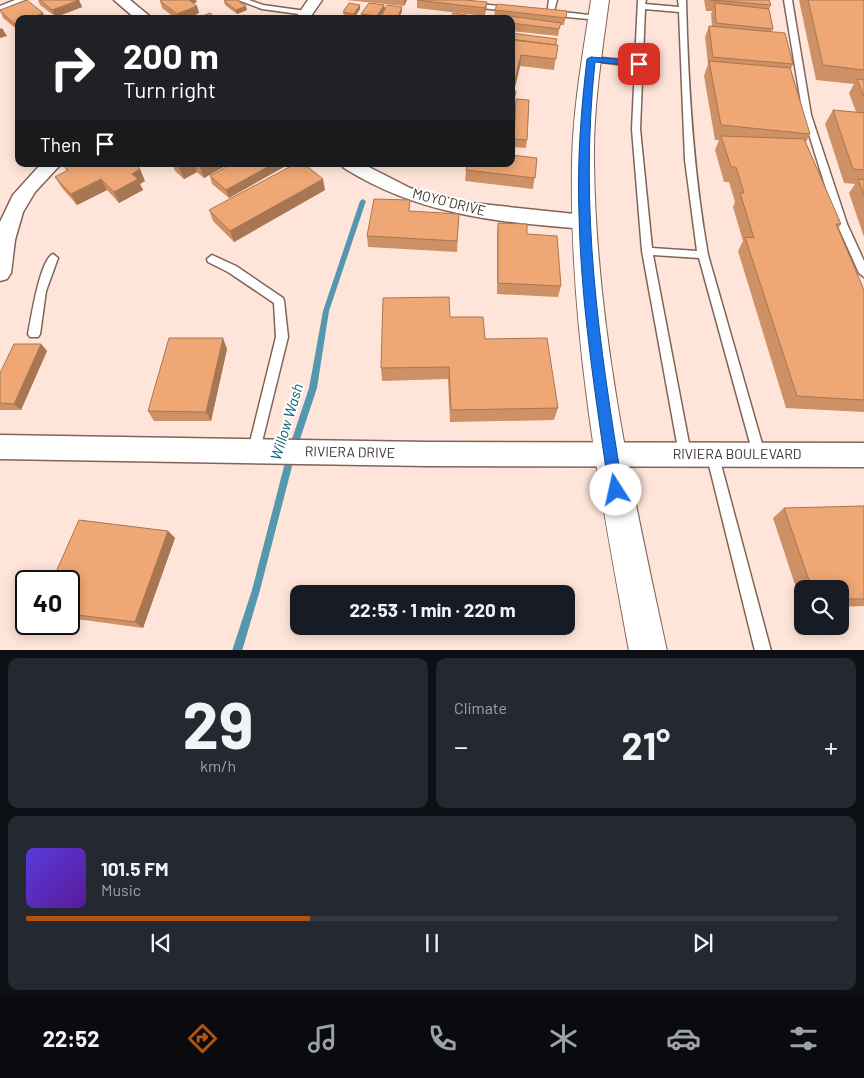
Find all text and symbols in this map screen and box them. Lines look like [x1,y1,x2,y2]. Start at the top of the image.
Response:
text: 200 m [123,34,219,76]
icon: right [40,35,105,100]
pin [618,43,660,85]
icon: arrive [625,50,653,78]
text: Turn right [123,76,216,102]
icon: arrive [91,130,119,158]
text: Then [40,133,81,156]
street label: MOYO DRIVE [411,184,488,219]
water label: Willow Wash [266,381,306,462]
street label: RIVIERA DRIVE [305,442,395,461]
street label: RIVIERA BOULEVARD [673,445,801,462]
position arrow [589,463,641,515]
speed limit sign: 40 [15,570,80,635]
map controls [794,580,849,635]
button: search [794,580,849,635]
text: 22:53 · 1 min · 220 m [349,598,516,621]
text: 29 [183,684,253,762]
text: Climate [454,698,507,717]
text: 21° [622,722,670,768]
text: − [454,729,468,763]
text: + [824,729,838,763]
text: km/h [200,756,236,775]
text: 101.5 FM [101,857,168,880]
text: Music [101,880,141,899]
icon: previous [147,929,175,957]
icon: pause [418,929,446,957]
icon: next [689,929,717,957]
icon: directions [185,1021,220,1056]
icon: music [305,1021,340,1056]
icon: phone [425,1021,460,1056]
icon: climate [546,1021,581,1056]
icon: car [666,1021,701,1056]
icon: filters [786,1021,821,1056]
text: 22:52 [43,1025,99,1051]

